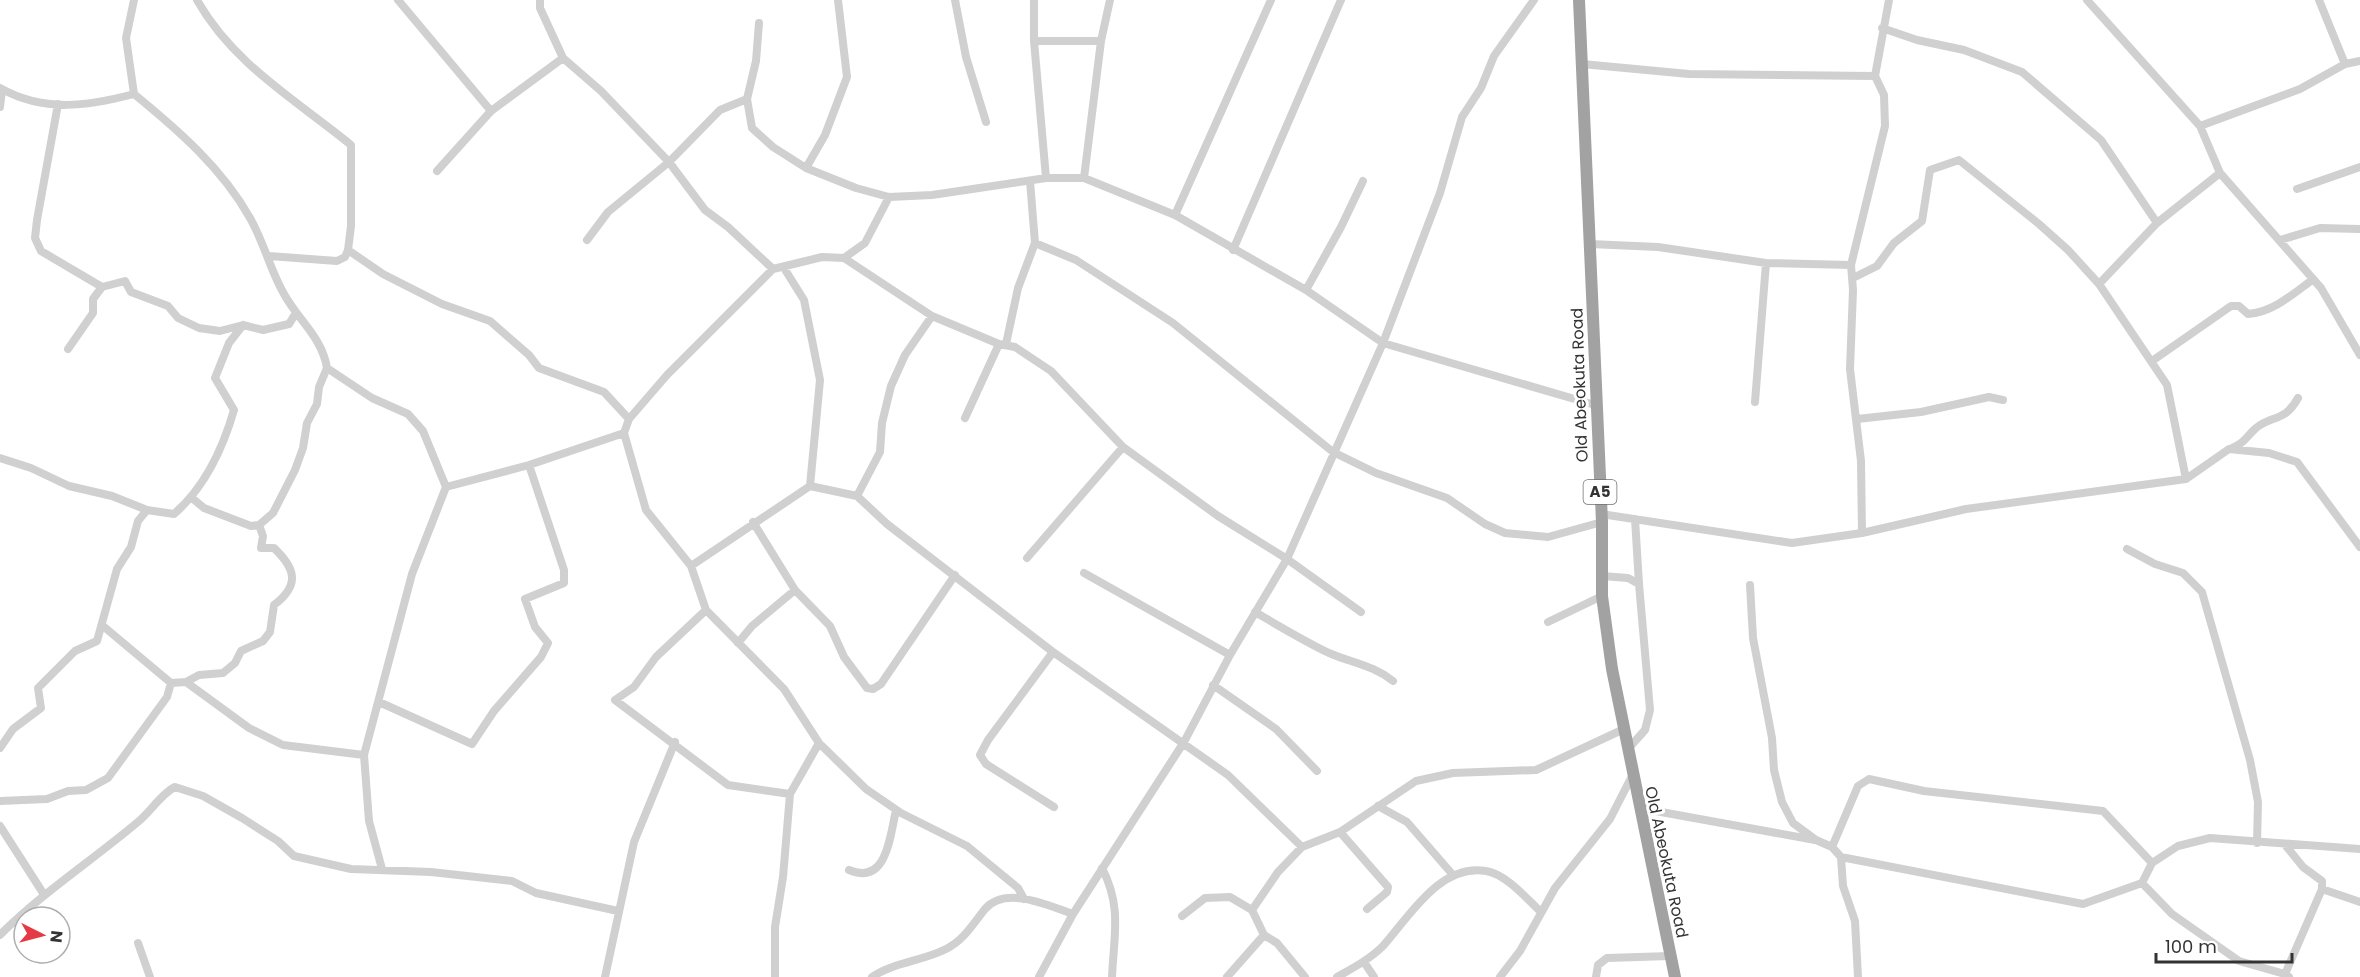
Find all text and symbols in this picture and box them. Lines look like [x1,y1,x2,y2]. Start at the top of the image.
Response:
street label: Old Abeokuta Road [1565,307,1594,463]
road number: A5 [1584,480,1616,504]
street label: Old Abeokuta Road [1639,784,1694,940]
north arrow [12,905,72,965]
scale bar [2156,926,2292,964]
text: N [44,929,68,944]
text: 100 m [2165,934,2217,959]

